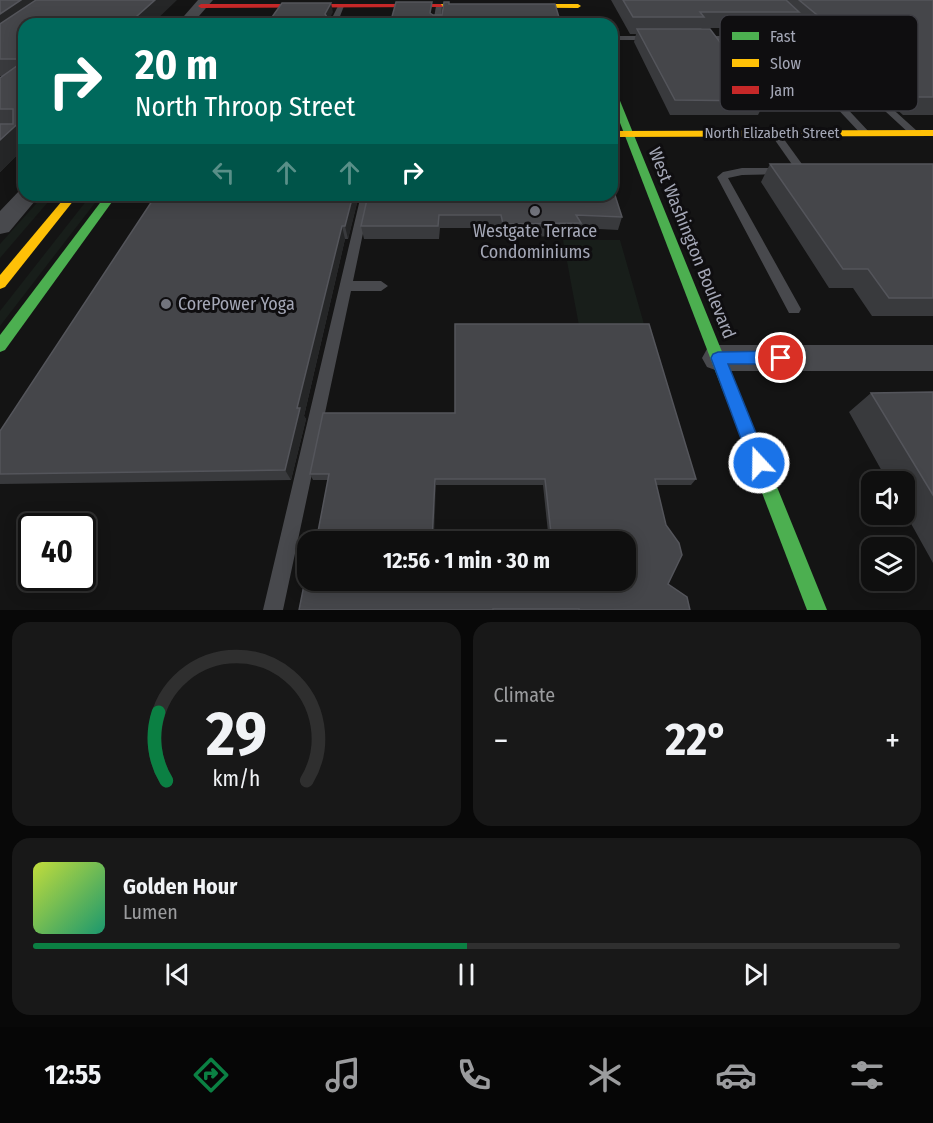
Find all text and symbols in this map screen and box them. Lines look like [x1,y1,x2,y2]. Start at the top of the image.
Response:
legend [720,15,918,111]
text: Fast [770,27,797,46]
text: 20 m [135,40,218,90]
icon: right [36,42,114,120]
text: Slow [770,54,801,73]
text: Jam [770,81,795,100]
text: North Throop Street [135,91,355,123]
street label: North Elizabeth Street [705,124,840,142]
street label: West Washington Boulevard [644,144,740,342]
icon: left [207,156,240,189]
icon: ahead [270,156,303,189]
icon: ahead [333,156,366,189]
icon: right [396,156,429,189]
marker: Westgate Terrace Condominiums [528,204,542,218]
place label: Westgate Terrace Condominiums [473,220,597,263]
place label: CorePower Yoga [178,293,295,315]
marker: CorePower Yoga [159,297,173,311]
pin [755,332,806,383]
icon: arrive [764,341,797,374]
position arrow [727,431,791,495]
map controls [861,471,915,591]
button: sound [861,471,915,525]
speed limit sign: 40 [18,513,96,591]
button: layers [861,537,915,591]
text: 12:56 · 1 min · 30 m [383,547,550,574]
text: Climate [494,683,555,707]
text: 29 [205,697,267,772]
text: 22° [665,713,728,767]
text: − [494,721,508,761]
text: + [885,721,900,761]
text: km/h [212,766,260,792]
text: Golden Hour [123,873,237,900]
text: Lumen [123,900,178,924]
icon: previous [161,958,194,991]
icon: pause [450,958,483,991]
icon: next [739,958,772,991]
icon: directions [190,1054,232,1096]
icon: music [322,1054,364,1096]
icon: phone [453,1054,495,1096]
icon: climate [584,1054,626,1096]
icon: car [715,1054,757,1096]
icon: filters [846,1054,888,1096]
text: 12:55 [45,1059,101,1091]

